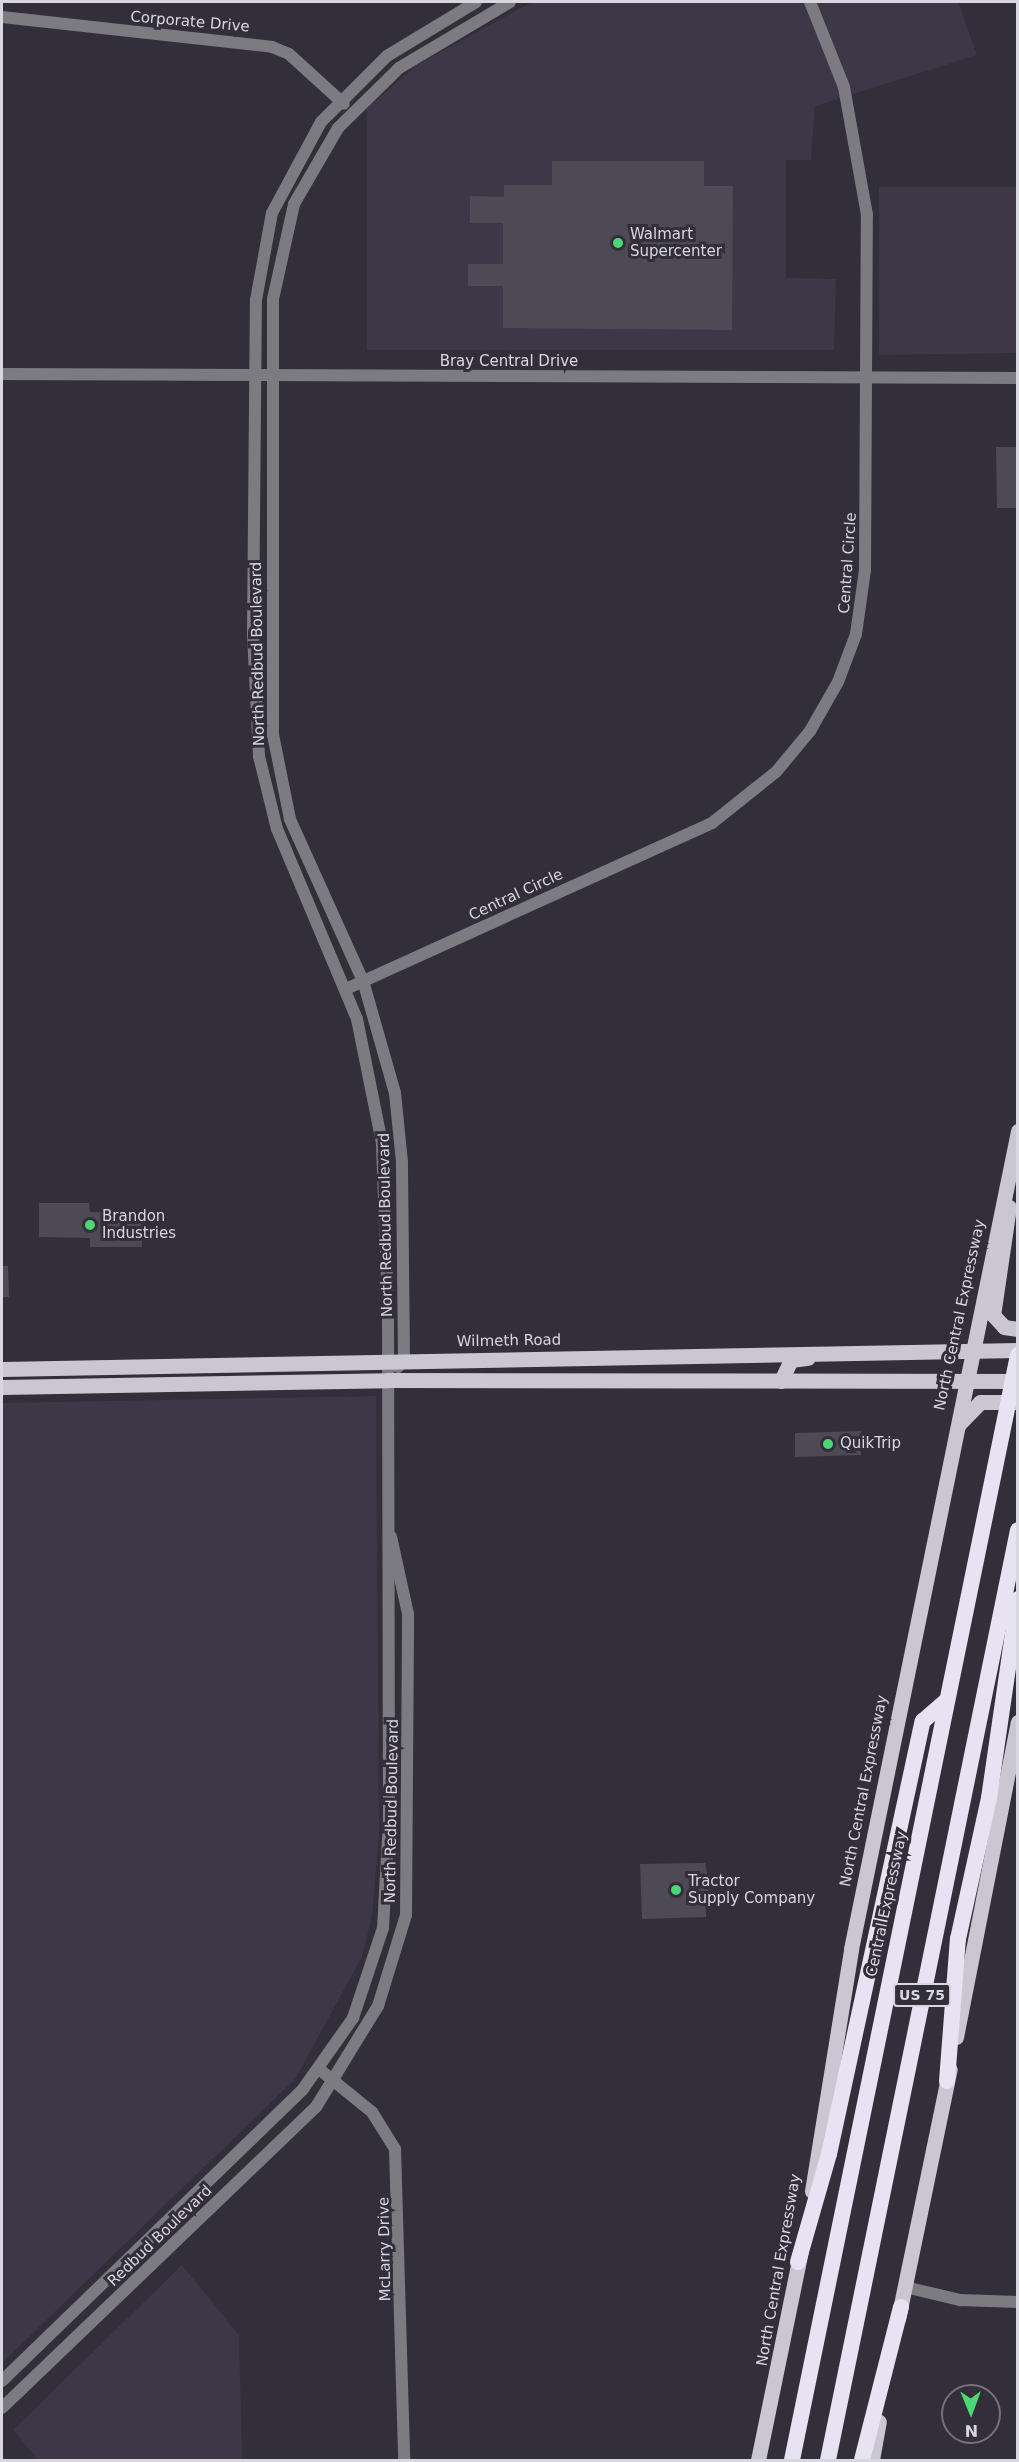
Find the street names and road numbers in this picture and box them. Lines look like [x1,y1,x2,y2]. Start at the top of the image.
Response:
street label: Corporate Drive [130,8,250,36]
street label: Bray Central Drive [440,353,578,371]
street label: Central Circle [835,512,861,614]
street label: North Redbud Boulevard [247,562,269,746]
street label: Central Circle [466,865,566,925]
street label: North Redbud Boulevard [375,1133,397,1317]
street label: North Central Expressway [931,1218,989,1412]
street label: Wilmeth Road [457,1331,561,1351]
street label: North Central Expressway [837,1694,891,1888]
street label: North Redbud Boulevard [381,1719,403,1903]
street label: Central Expressway [863,1830,911,1978]
road number: US 75 [892,1984,952,2006]
street label: North Central Expressway [753,2172,805,2368]
street label: Redbud Boulevard [104,2182,216,2290]
street label: McLarry Drive [375,2197,395,2301]

